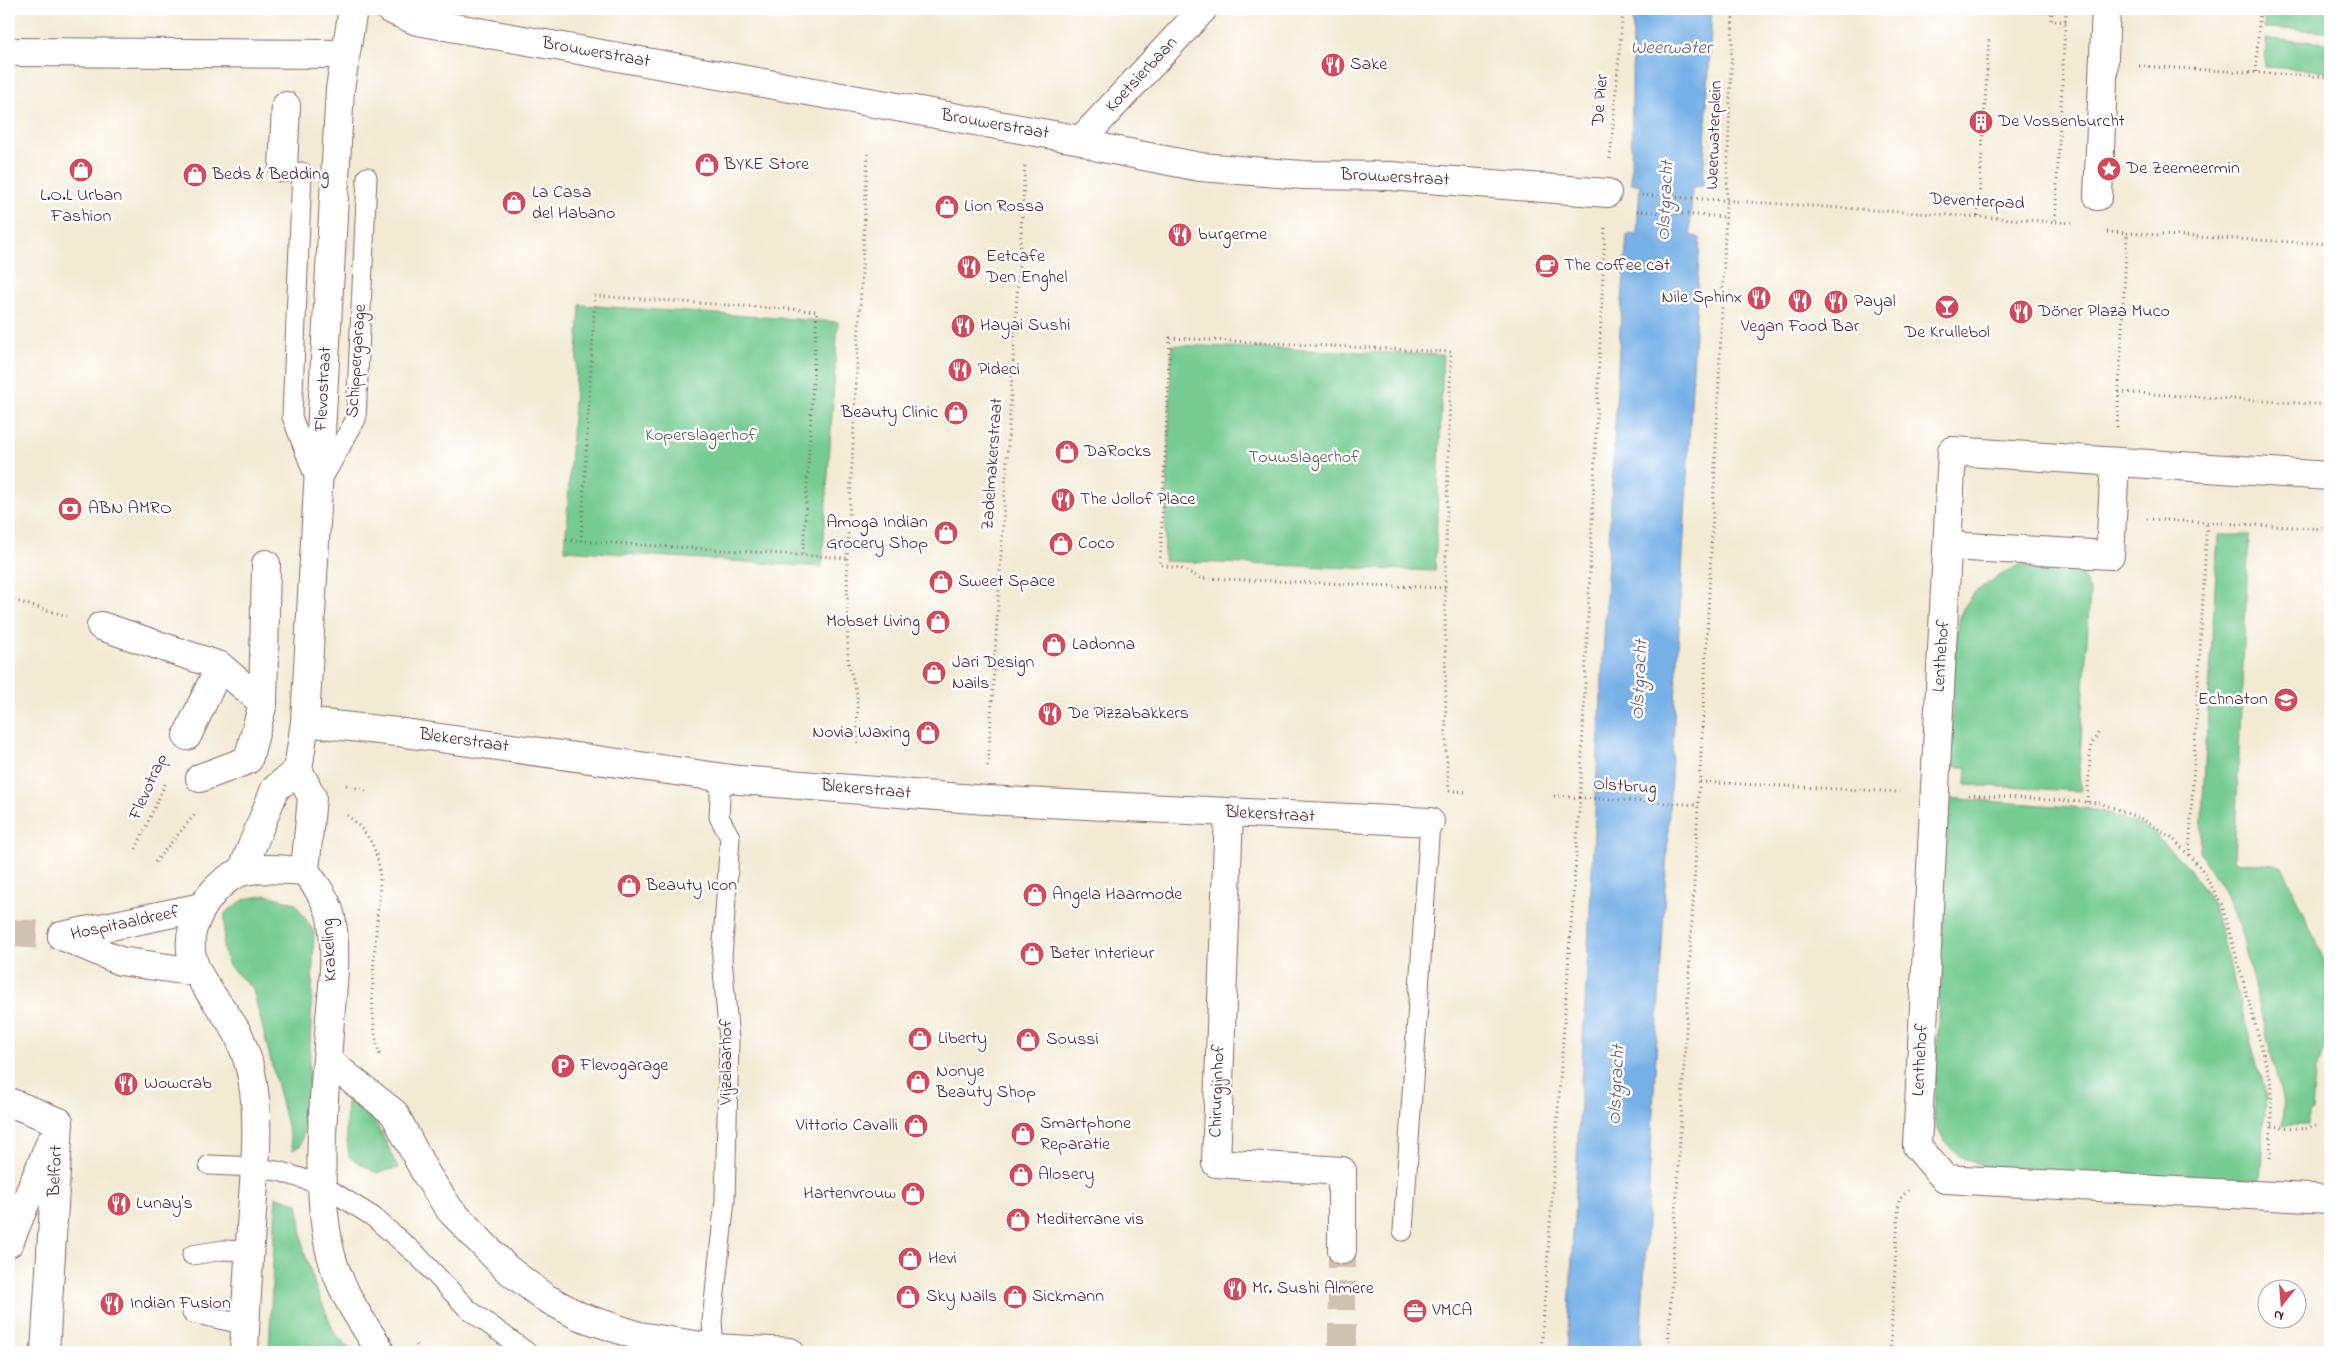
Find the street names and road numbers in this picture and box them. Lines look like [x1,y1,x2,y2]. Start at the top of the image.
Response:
street label: Brouwerstraat [539,31,652,75]
street label: Koetsierbaan [1100,31,1184,119]
street label: De Pier [1586,73,1616,128]
street label: Weerwaterplein [1700,80,1730,190]
street label: Brouwerstraat [938,103,1051,147]
street label: Brouwerstraat [1339,162,1450,194]
street label: Deventerpad [1928,186,2025,217]
street label: Schippergarage [340,302,375,419]
street label: Flevostraat [309,346,339,433]
street label: Zadelmakerstraat [975,397,1011,531]
street label: Lenthehof [1927,618,1958,693]
street label: Blekerstraat [417,722,510,760]
street label: Flevotrap [122,749,175,825]
street label: Olstbrug [1592,772,1658,803]
street label: Blekerstraat [819,773,912,807]
street label: Blekerstraat [1223,800,1316,830]
street label: Hospitaaldreef [68,900,182,948]
street label: Krakeling [315,918,346,982]
street label: Vijzelaarhof [714,1018,740,1106]
street label: Lenthehof [1906,1022,1936,1097]
street label: Chirurgijnhof [1203,1043,1234,1138]
street label: Belfort [42,1145,70,1198]

